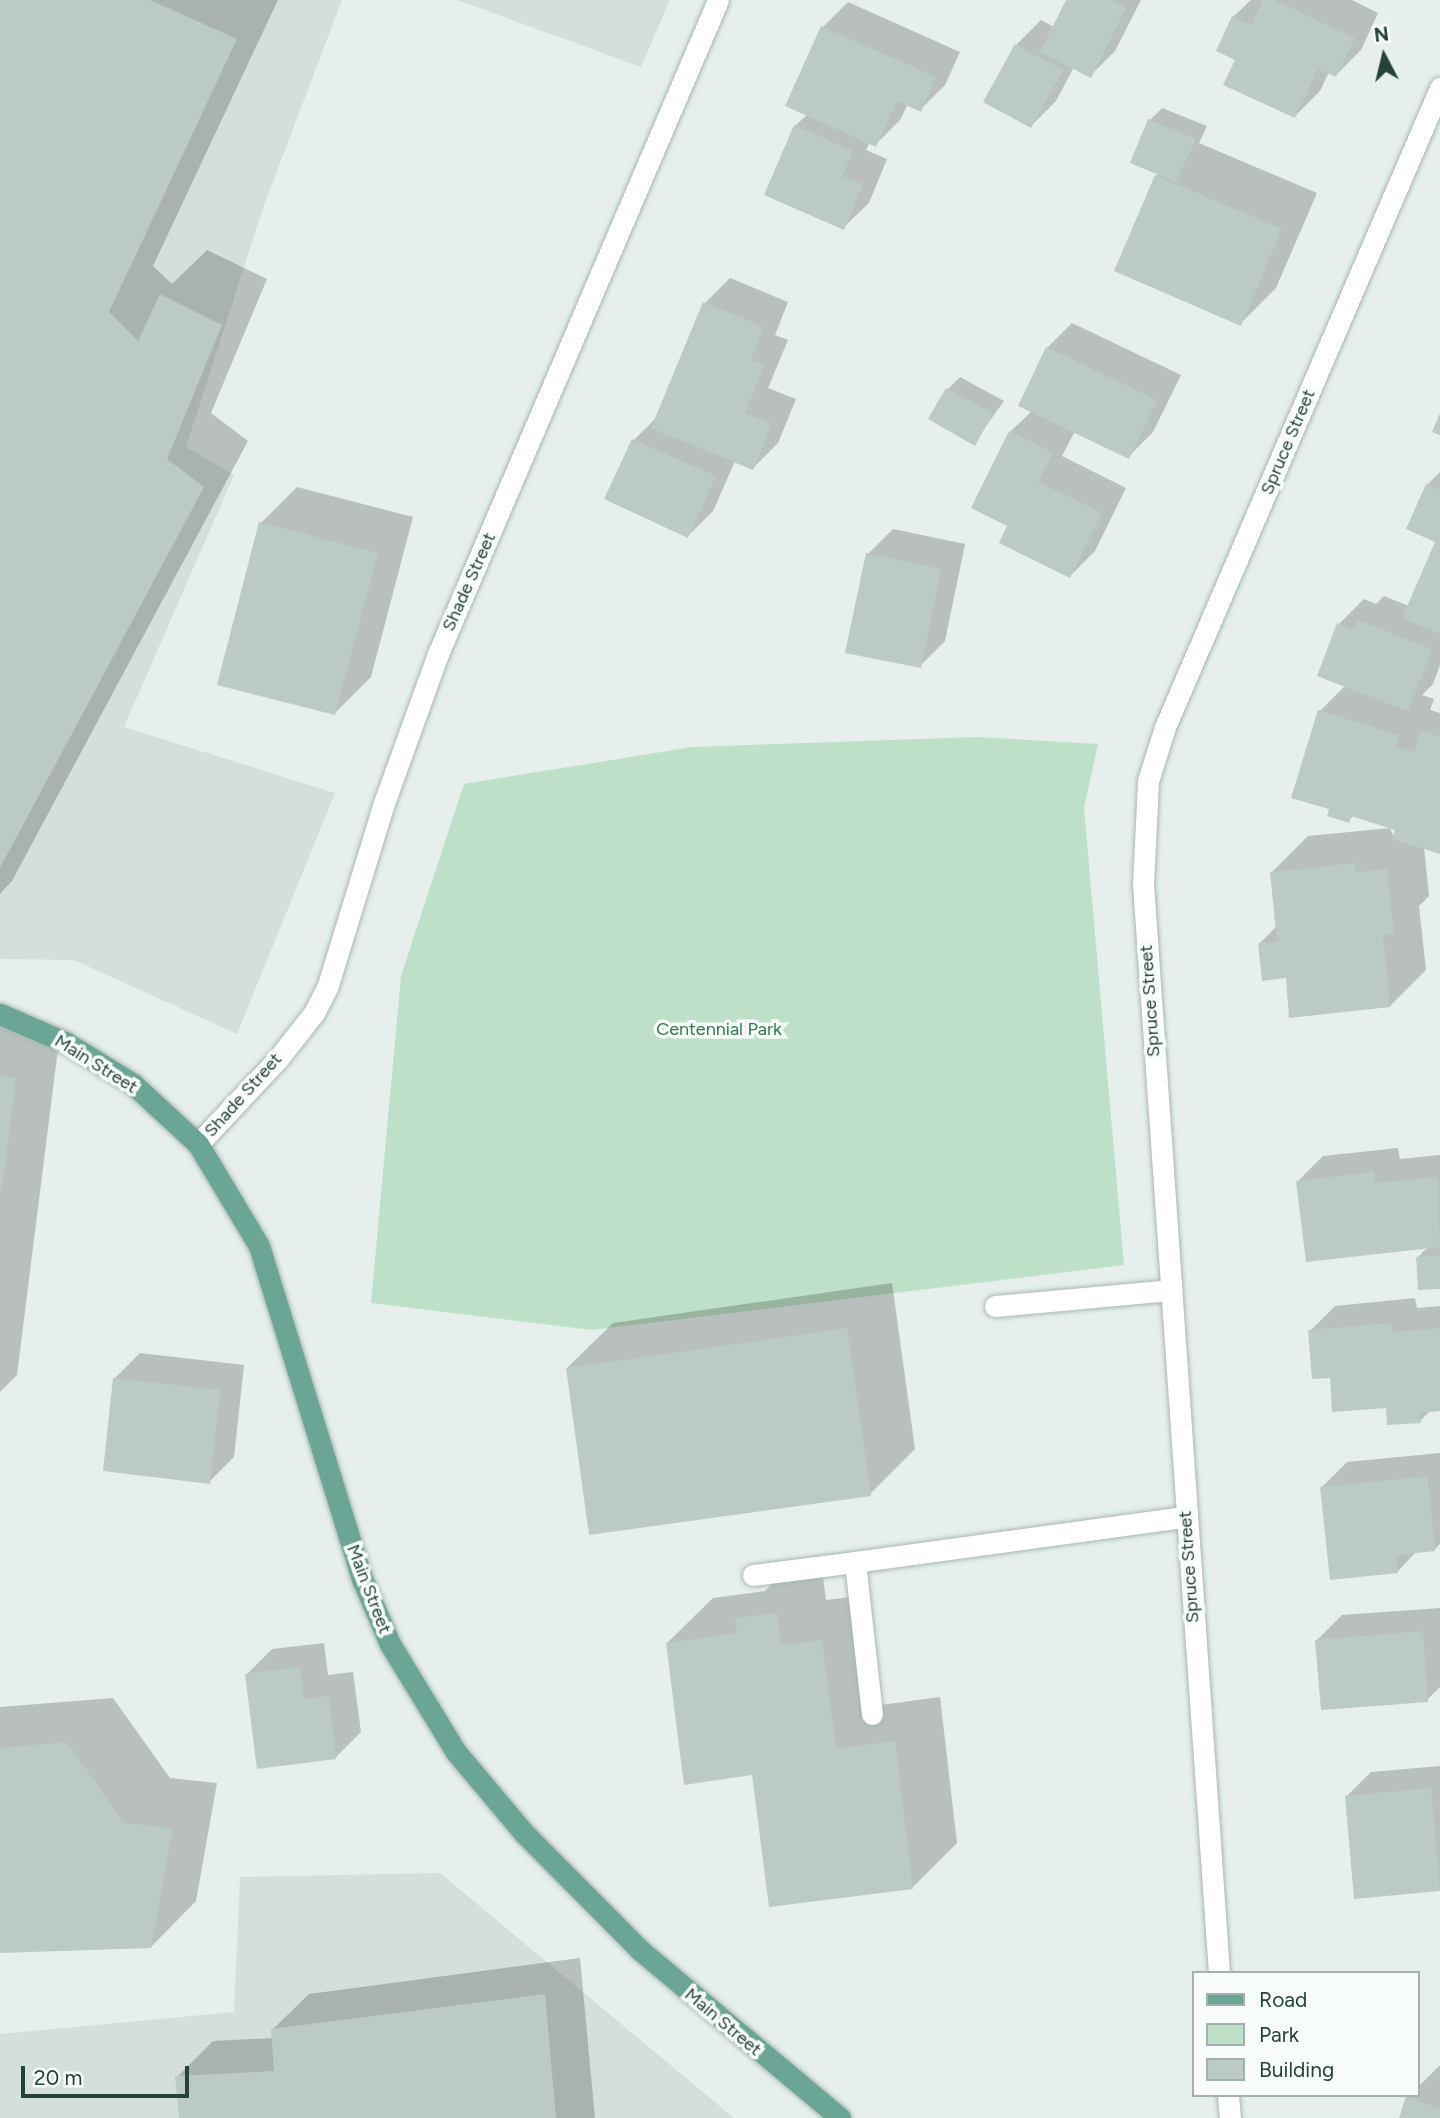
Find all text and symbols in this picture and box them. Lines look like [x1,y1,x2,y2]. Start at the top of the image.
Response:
north arrow [1349,21,1419,91]
text: N [1373,22,1390,47]
street label: Spruce Street [1256,386,1320,498]
street label: Shade Street [438,529,500,635]
street label: Spruce Street [1135,944,1165,1058]
park label: Centennial Park [656,1018,782,1040]
street label: Main Street [51,1030,141,1098]
street label: Shade Street [200,1049,286,1141]
street label: Spruce Street [1174,1510,1204,1624]
street label: Main Street [342,1541,396,1637]
legend [1192,1971,1419,2097]
street label: Main Street [680,1984,766,2060]
text: Road [1259,1987,1307,2012]
text: Park [1259,2022,1299,2047]
scale bar [24,2052,192,2096]
text: Building [1259,2057,1334,2082]
text: 20 m [34,2065,82,2090]

